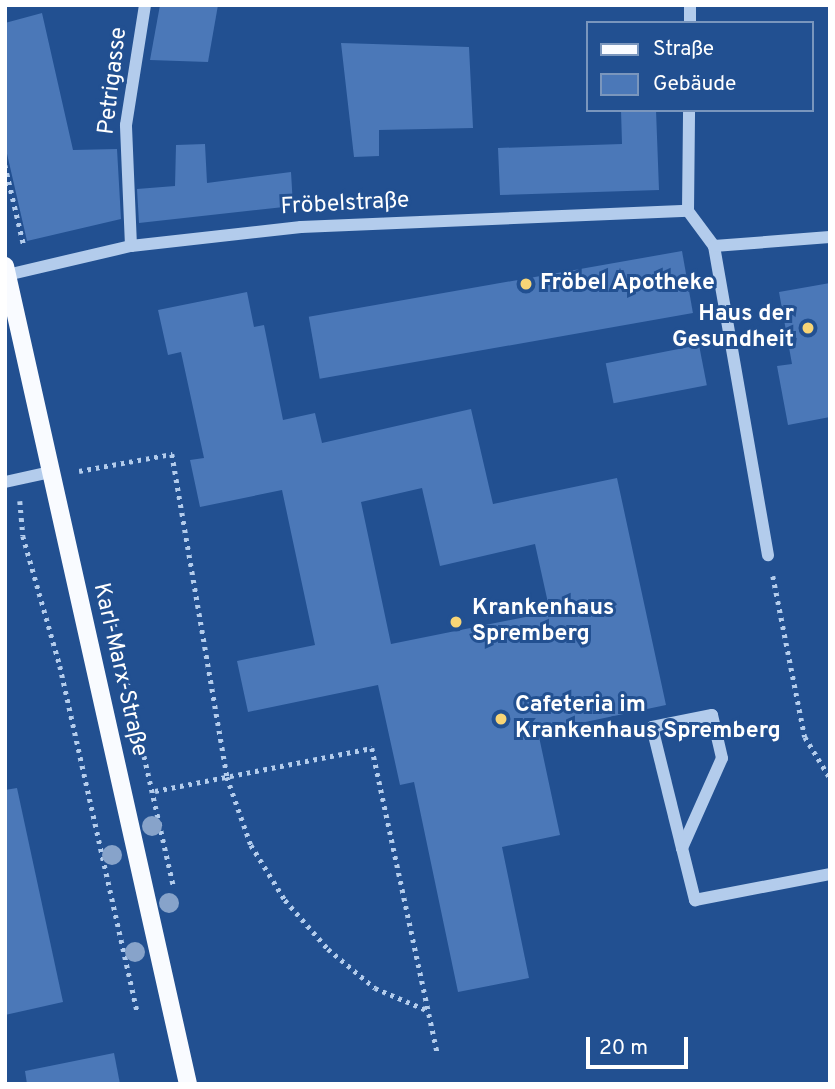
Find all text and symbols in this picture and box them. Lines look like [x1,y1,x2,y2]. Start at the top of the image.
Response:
legend [586,21,814,112]
street label: Petrigasse [94,26,134,136]
text: Straße [653,36,714,63]
text: Gebäude [653,71,736,98]
street label: Fröbelstraße [280,188,410,222]
place label: Fröbel Apotheke [540,270,716,298]
marker: Fröbel Apotheke [518,276,534,292]
place label: Haus der Gesundheit [672,301,794,355]
marker: Haus der Gesundheit [800,320,816,336]
street label: Karl-Marx-Straße [86,581,152,759]
place label: Krankenhaus Spremberg [472,595,614,649]
marker: Krankenhaus Spremberg [446,612,466,632]
place label: Cafeteria im Krankenhaus Spremberg [515,692,781,746]
marker: Cafeteria im Krankenhaus Spremberg [493,711,509,727]
scale bar [590,1023,692,1066]
text: 20 m [599,1035,648,1062]

